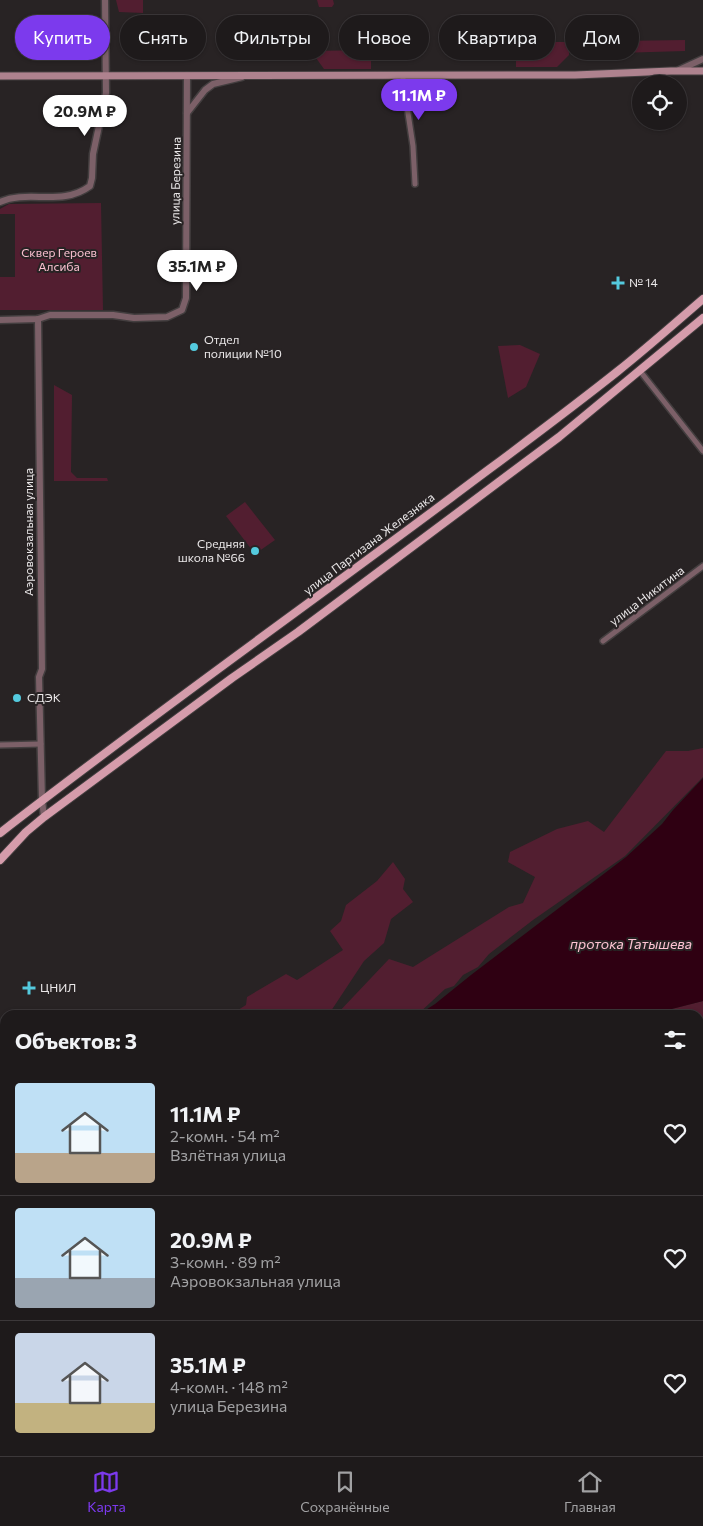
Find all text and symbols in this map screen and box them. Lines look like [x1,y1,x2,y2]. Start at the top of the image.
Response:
chip: Купить [15,15,110,60]
chip: Снять [120,15,206,60]
chip: Фильтры [216,15,329,60]
chip: Новое [339,15,429,60]
chip: Квартира [439,15,555,60]
chip: Дом [565,15,639,60]
map controls [632,75,687,130]
button: locate [632,75,687,130]
pin: 11.1M ₽ [373,78,465,121]
text: 11.1M ₽ [392,85,446,104]
pin: 20.9M ₽ [39,94,131,137]
text: 20.9M ₽ [54,101,116,120]
street label: улица Березина [167,137,183,225]
park label: Сквер Героев Алсиба [21,245,97,273]
pin: 35.1M ₽ [151,250,243,292]
text: 35.1M ₽ [168,256,226,275]
place label: № 14 [629,275,658,289]
marker: № 14 [611,276,625,290]
place label: Отдел полиции №10 [204,332,282,360]
marker: Отдел полиции №10 [188,341,200,353]
street label: Аэровокзальная улица [21,468,35,596]
street label: улица Партизана Железняка [300,489,437,597]
place label: Средняя школа №66 [178,536,245,564]
marker: Средняя школа №66 [249,545,261,557]
street label: улица Никитина [606,563,687,628]
place label: СДЭК [27,690,61,704]
marker: СДЭК [11,692,23,704]
water label: протока Татышева [570,935,692,952]
place label: ЦНИЛ [40,980,76,994]
marker: ЦНИЛ [22,981,36,995]
icon: filters [661,1026,689,1054]
text: Объектов: 3 [15,1028,137,1053]
text: 11.1M ₽ [170,1101,241,1126]
icon: home [55,1103,115,1163]
icon: heart [661,1119,689,1147]
text: 2-комн. · 54 m² [170,1126,280,1145]
text: Взлётная улица [170,1145,286,1164]
text: 20.9M ₽ [170,1227,252,1252]
icon: home [55,1228,115,1288]
icon: heart [661,1244,689,1272]
text: 3-комн. · 89 m² [170,1252,281,1271]
text: Аэровокзальная улица [170,1271,341,1290]
text: 35.1M ₽ [170,1352,246,1377]
icon: home [55,1353,115,1413]
icon: heart [661,1369,689,1397]
text: 4-комн. · 148 m² [170,1377,288,1396]
text: улица Березина [170,1396,287,1415]
tab: Карта [87,1468,126,1515]
tab: Сохранённые [300,1468,390,1515]
tab: Главная [564,1468,616,1515]

